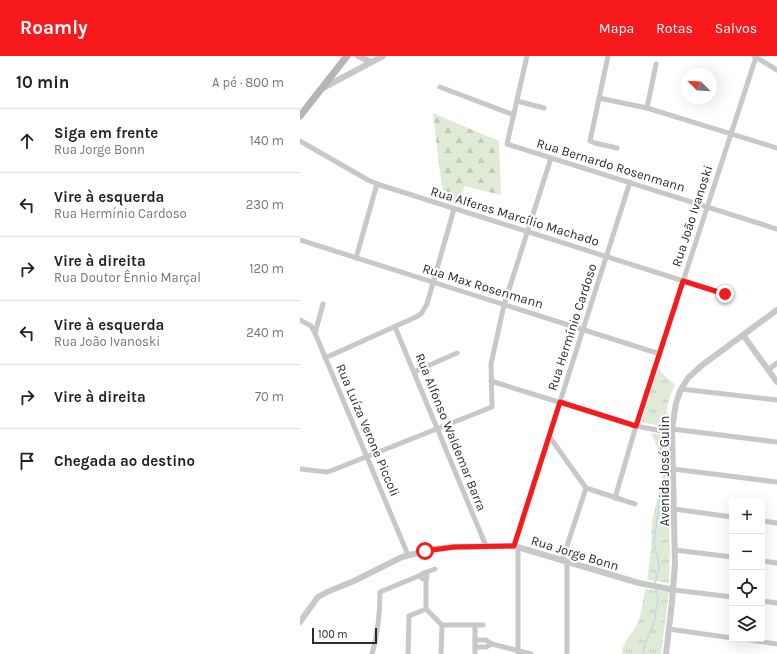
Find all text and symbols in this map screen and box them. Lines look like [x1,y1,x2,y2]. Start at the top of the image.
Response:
text: Roamly [20,17,87,39]
text: Mapa [599,20,634,37]
text: Rotas [656,20,693,37]
text: Salvos [715,20,757,37]
north arrow [681,68,717,104]
text: 10 min [16,72,69,92]
text: A pé · 800 m [212,75,284,90]
text: Siga em frente [54,124,158,142]
icon: ahead [16,130,38,152]
text: 140 m [249,133,284,148]
street label: Rua Bernardo Rosenmann [535,135,687,195]
text: Rua Jorge Bonn [54,142,145,157]
street label: Rua João Ivanoski [668,163,716,269]
street label: Rua Alferes Marcílio Machado [429,183,601,249]
text: Vire à esquerda [54,188,164,206]
icon: left [16,194,38,216]
text: 230 m [246,197,284,212]
text: Rua Hermínio Cardoso [54,206,187,221]
text: Vire à direita [54,252,146,270]
icon: right [16,258,38,280]
street label: Rua Max Rosenmann [421,260,545,312]
text: 120 m [249,261,284,276]
street label: Rua Hermínio Cardoso [544,262,600,392]
text: Rua Doutor Ênnio Marçal [54,270,201,285]
route end [716,285,734,303]
text: Vire à esquerda [54,316,164,334]
icon: left [16,322,38,344]
text: 240 m [246,325,284,340]
text: Rua João Ivanoski [54,334,160,349]
street label: Rua Alfonso Waldemar Barra [412,351,490,513]
street label: Rua Luíza Verone Piccoli [333,362,403,498]
icon: right [16,386,38,408]
text: Vire à direita [54,388,146,406]
text: 70 m [255,389,284,404]
street label: Avenida José Gulin [657,416,672,526]
icon: arrive [16,450,38,472]
text: Chegada ao destino [54,452,195,470]
map controls [729,498,765,642]
button: + [729,498,765,534]
street label: Rua Jorge Bonn [529,533,621,573]
button: − [729,534,765,570]
route start [416,542,434,560]
button: locate [729,570,765,606]
button: layers [729,606,765,642]
scale bar [312,626,377,645]
text: 100 m [318,628,348,641]

